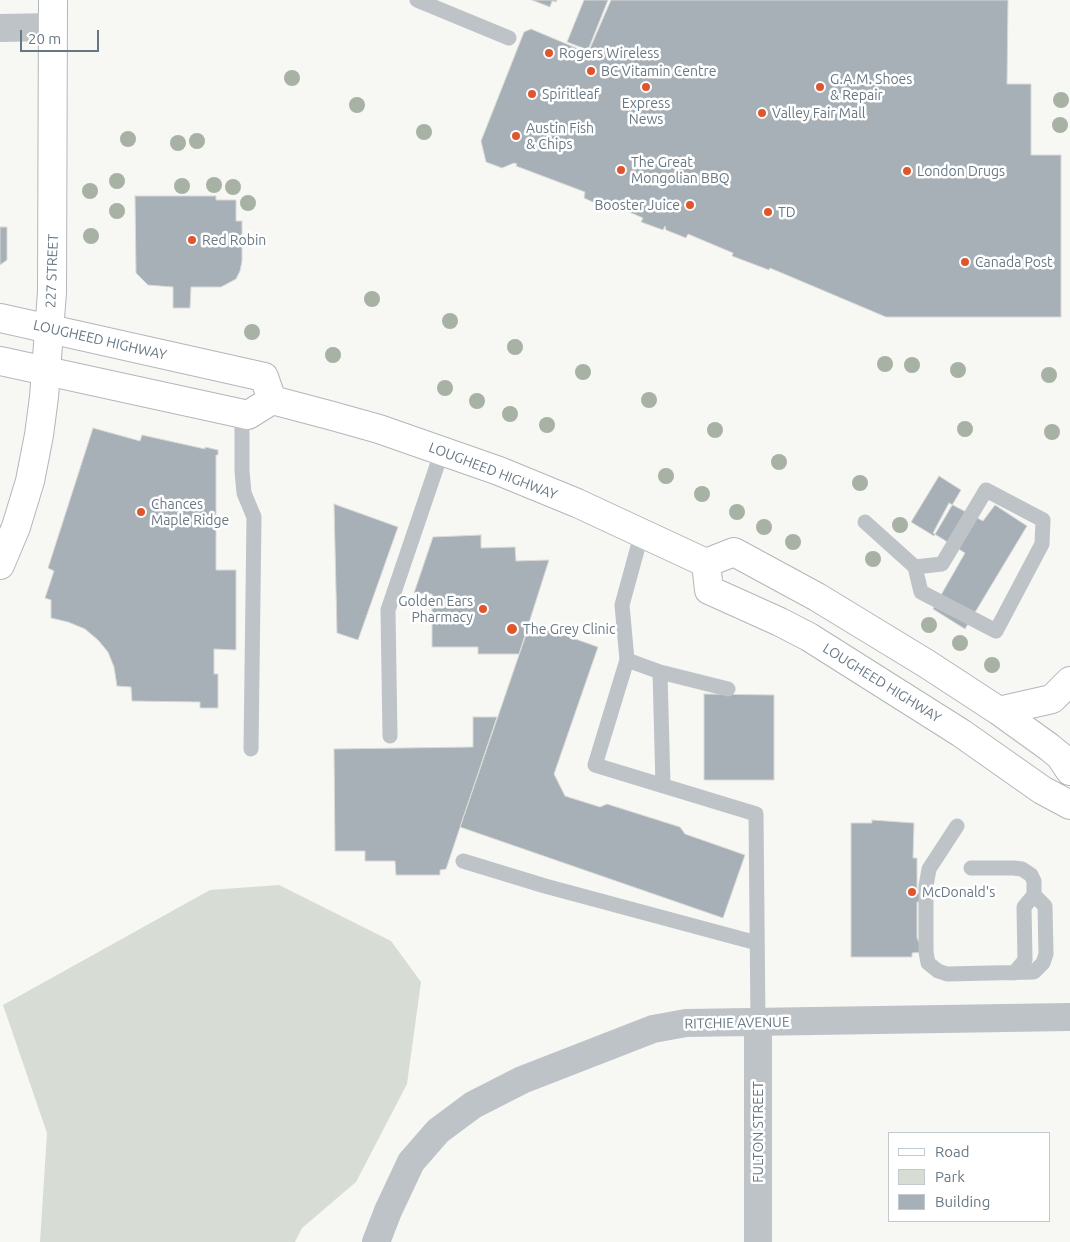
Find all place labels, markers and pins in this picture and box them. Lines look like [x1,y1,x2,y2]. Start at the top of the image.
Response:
place label: Rogers Wireless [559,45,659,61]
marker: Rogers Wireless [543,47,555,59]
place label: BC Vitamin Centre [601,63,717,79]
marker: BC Vitamin Centre [585,65,597,77]
place label: G.A.M. Shoes & Repair [830,71,912,104]
marker: Express News [640,81,652,93]
marker: G.A.M. Shoes & Repair [814,81,826,93]
place label: Spiritleaf [542,86,599,102]
marker: Spiritleaf [526,88,538,100]
place label: Express News [622,95,670,128]
place label: Valley Fair Mall [772,105,866,121]
marker: Valley Fair Mall [756,107,768,119]
place label: Austin Fish & Chips [526,120,594,152]
marker: Austin Fish & Chips [510,130,522,142]
place label: The Great Mongolian BBQ [631,154,730,186]
place label: London Drugs [917,163,1005,179]
marker: The Great Mongolian BBQ [615,164,627,176]
marker: London Drugs [901,165,913,177]
place label: Booster Juice [594,197,680,213]
marker: Booster Juice [684,199,696,211]
place label: TD [778,204,796,220]
marker: TD [762,206,774,218]
place label: Red Robin [202,232,266,248]
marker: Red Robin [186,234,198,246]
place label: Canada Post [975,254,1053,270]
marker: Canada Post [959,256,971,268]
place label: Chances Maple Ridge [151,496,229,528]
marker: Chances Maple Ridge [135,506,147,518]
place label: Golden Ears Pharmacy [398,593,473,626]
marker: Golden Ears Pharmacy [477,603,489,615]
place label: The Grey Clinic [523,621,616,637]
marker: The Grey Clinic [505,622,519,636]
place label: McDonald's [922,884,995,900]
marker: McDonald's [906,886,918,898]

